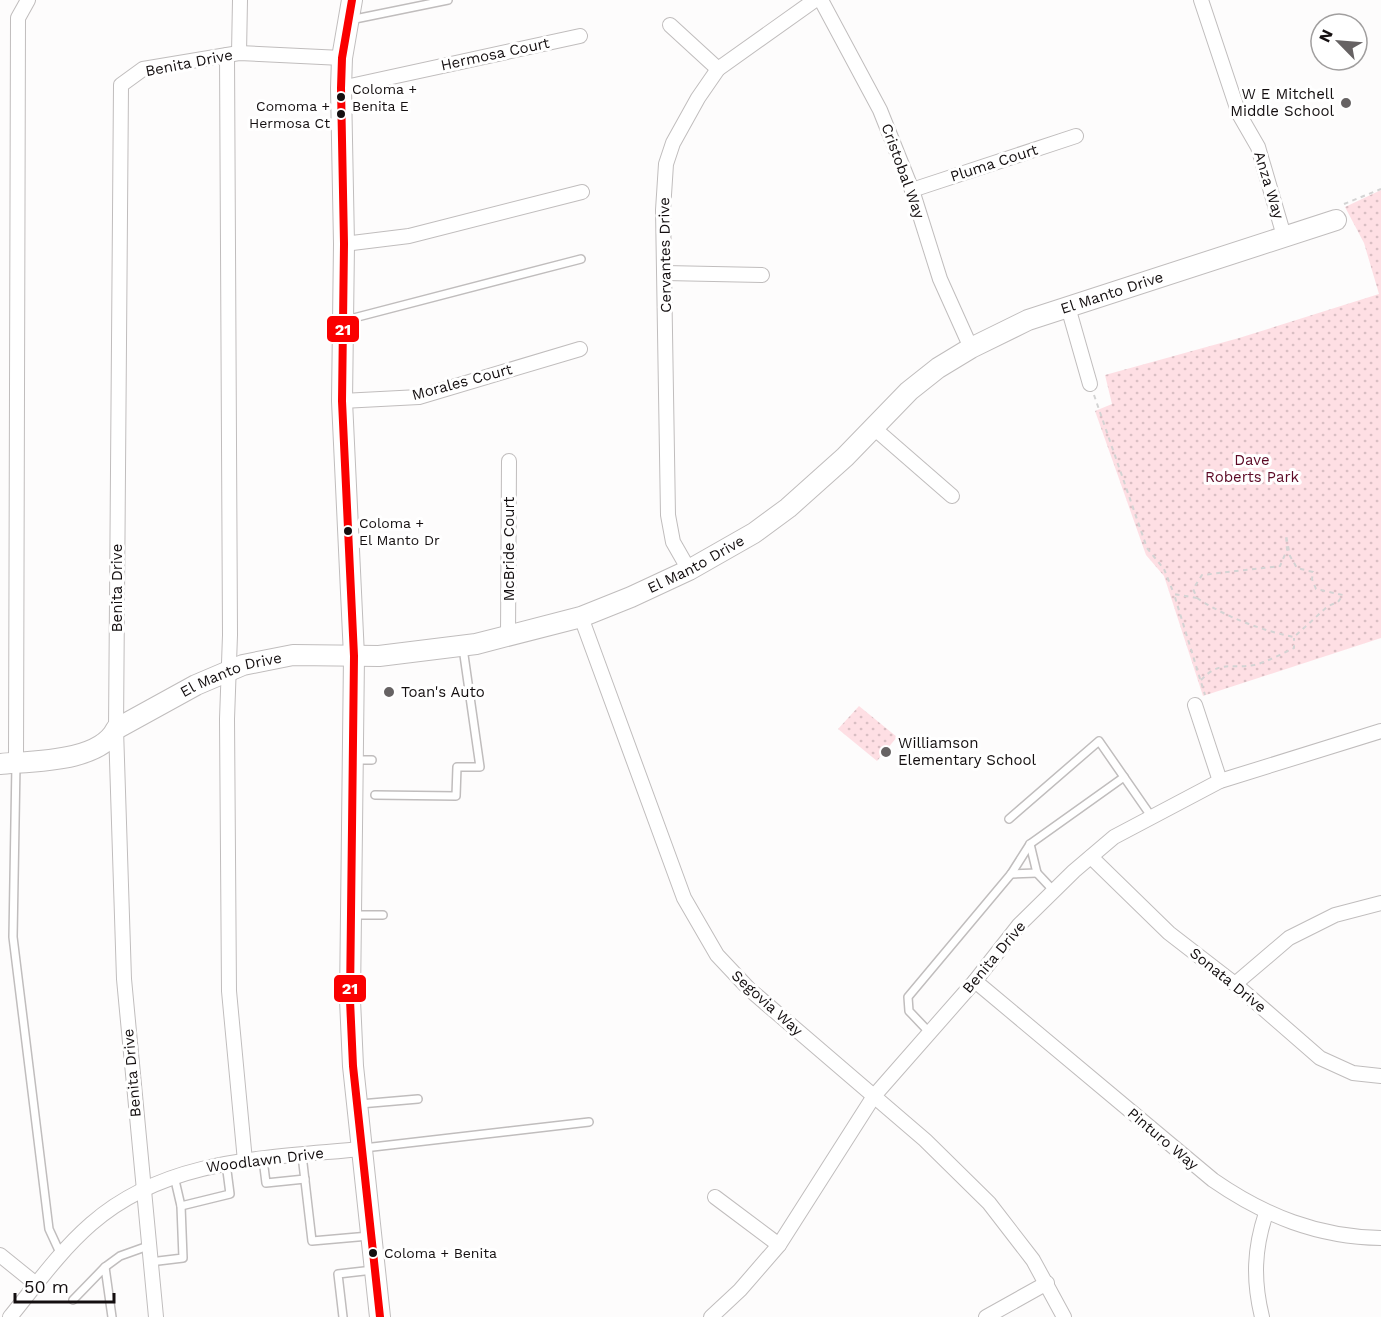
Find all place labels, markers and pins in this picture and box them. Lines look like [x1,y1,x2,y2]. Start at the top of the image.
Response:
place label: Coloma + Benita E [352,81,417,114]
place label: W E Mitchell Middle School [1230,85,1334,120]
marker: Coloma + Benita E [335,91,347,103]
marker: W E Mitchell Middle School [1339,96,1353,110]
place label: Comoma + Hermosa Ct [249,98,330,131]
marker: Comoma + Hermosa Ct [335,108,347,120]
place label: Coloma + El Manto Dr [359,515,440,548]
marker: Coloma + El Manto Dr [342,525,354,537]
place label: Toan's Auto [401,683,485,701]
marker: Toan's Auto [382,685,396,699]
place label: Williamson Elementary School [898,734,1037,769]
marker: Williamson Elementary School [879,745,893,759]
place label: Coloma + Benita [384,1245,497,1261]
marker: Coloma + Benita [367,1247,379,1259]

